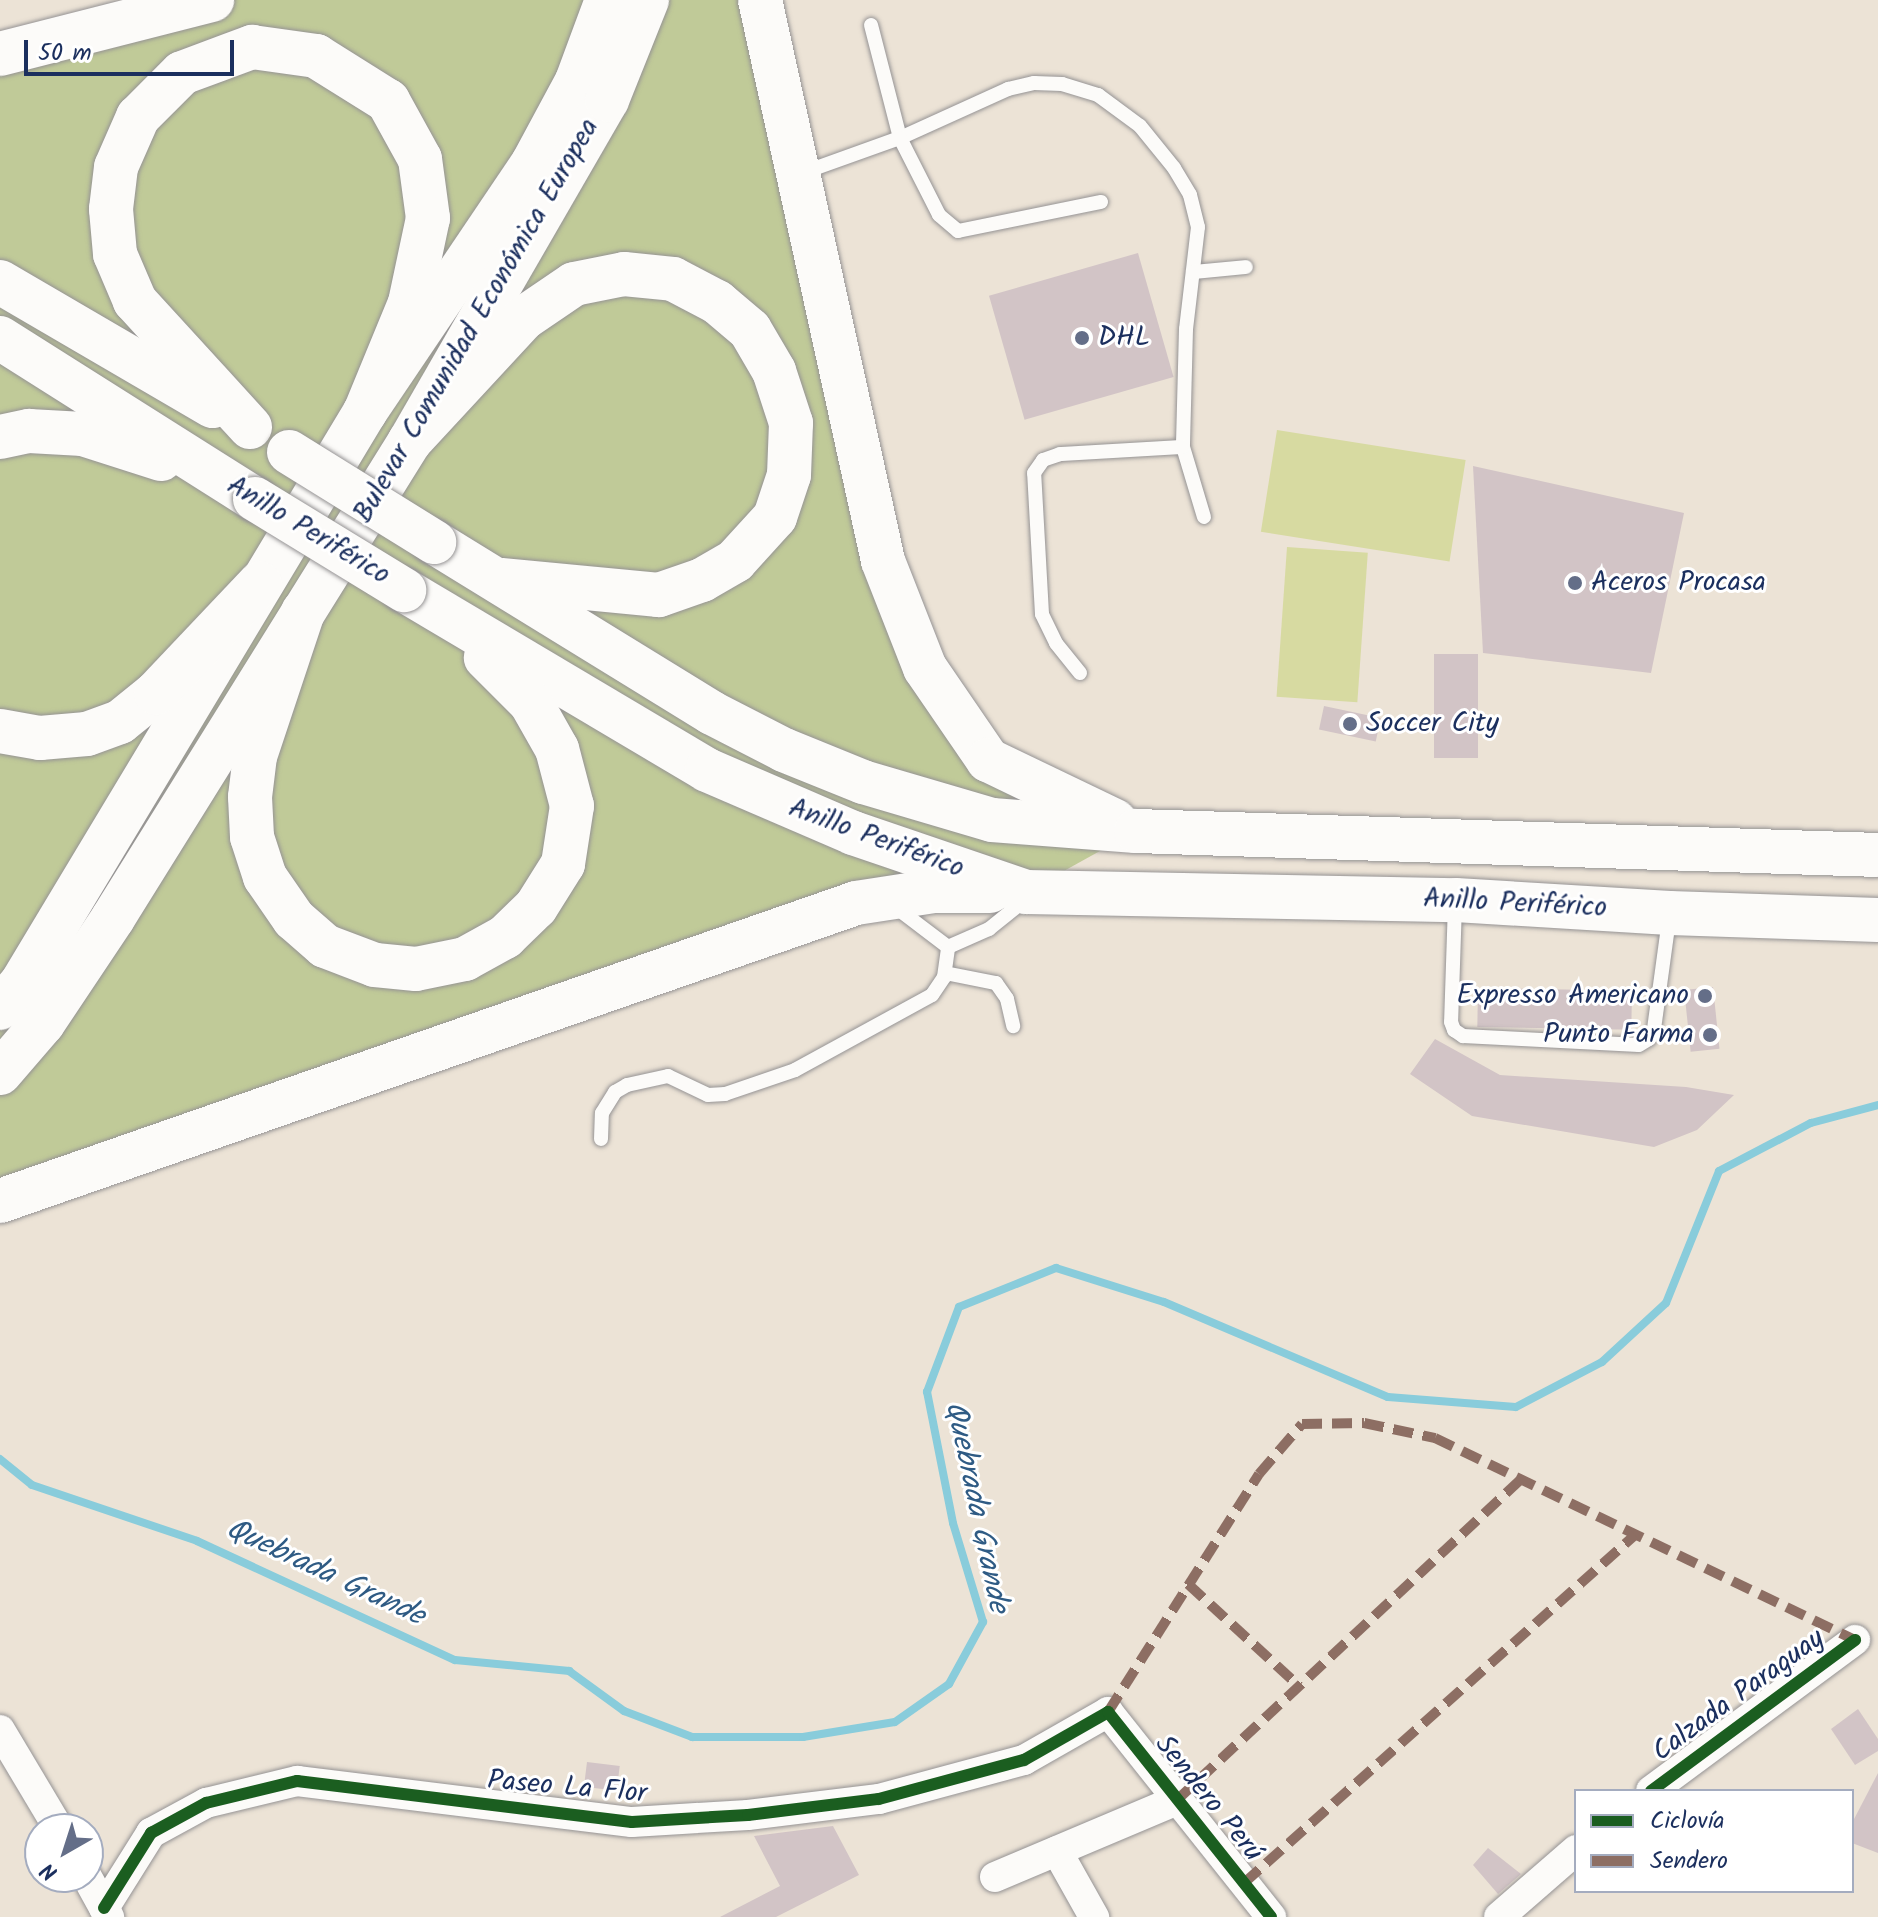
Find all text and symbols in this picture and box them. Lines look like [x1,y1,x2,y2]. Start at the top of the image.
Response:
scale bar [28,24,238,74]
text: 50 m [38,34,92,73]
street label: Bulevar Comunidad Económica Europea [347,113,607,529]
place label: DHL [1098,321,1150,355]
marker: DHL [1073,329,1091,347]
street label: Anillo Periférico [221,469,395,593]
place label: Aceros Procasa [1591,566,1766,600]
marker: Aceros Procasa [1566,574,1584,592]
place label: Soccer City [1366,707,1499,741]
marker: Soccer City [1341,715,1359,733]
street label: Anillo Periférico [784,792,968,886]
street label: Anillo Periférico [1422,882,1608,926]
place label: Expresso Americano [1457,979,1689,1013]
marker: Expresso Americano [1696,987,1714,1005]
place label: Punto Farma [1543,1018,1694,1052]
marker: Punto Farma [1701,1026,1719,1044]
water label: Quebrada Grande [936,1398,1016,1616]
water label: Quebrada Grande [220,1511,430,1635]
street label: Calzada Paraguay [1646,1622,1832,1770]
street label: Sendero Perú [1147,1729,1269,1869]
street label: Paseo La Flor [486,1764,648,1812]
legend [1574,1789,1854,1893]
text: Ciclovía [1650,1802,1725,1841]
north arrow [24,1813,104,1893]
text: Sendero [1650,1842,1728,1881]
text: N [33,1853,66,1888]

